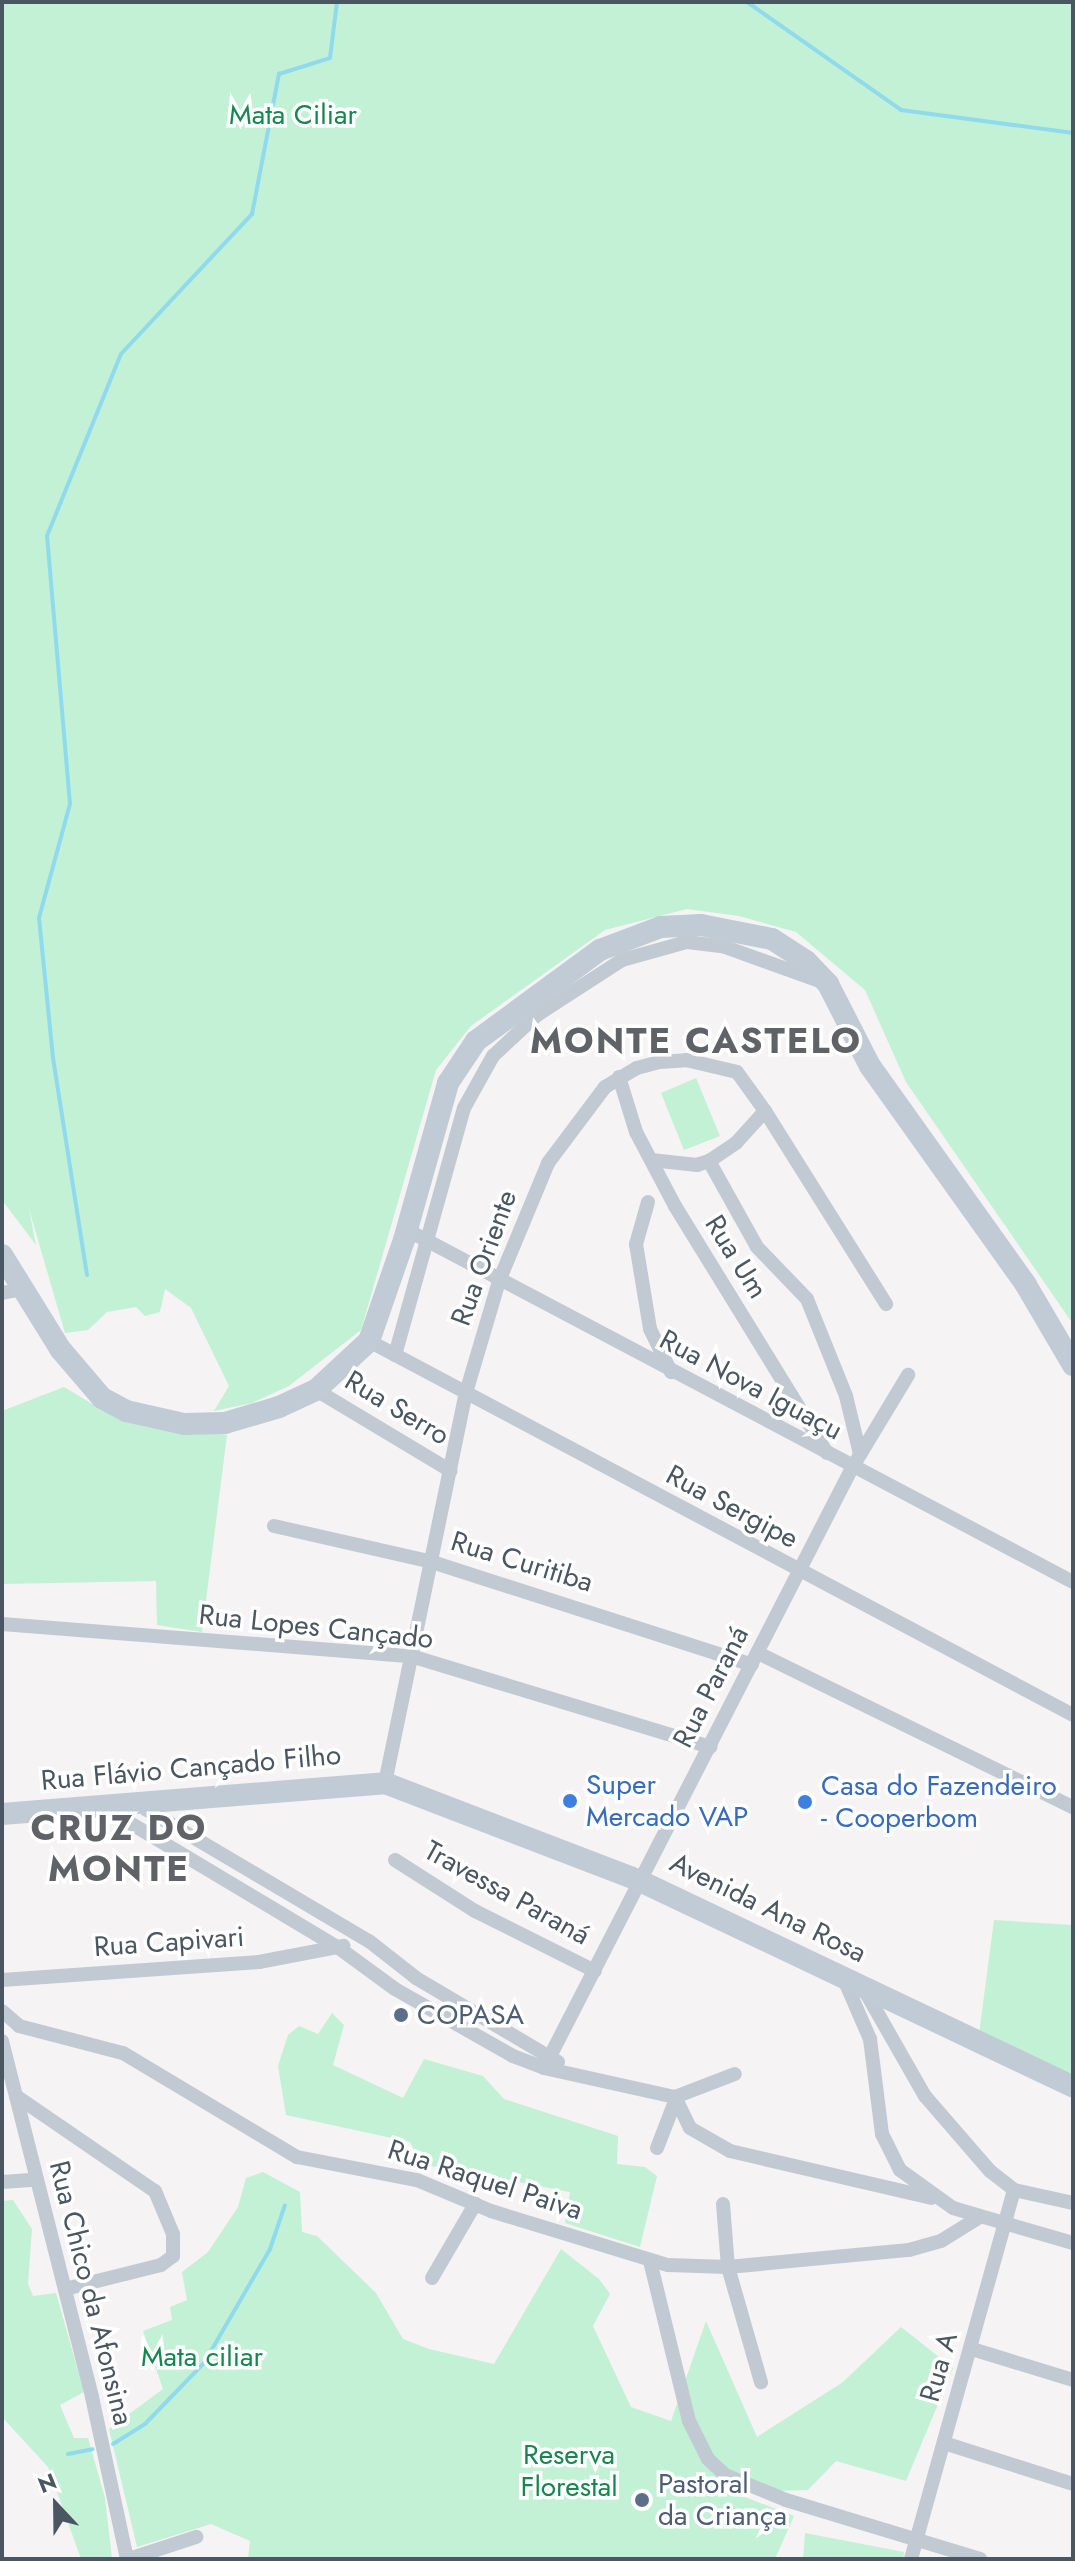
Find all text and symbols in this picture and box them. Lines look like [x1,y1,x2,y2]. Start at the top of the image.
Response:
park label: Mata Ciliar [229,98,357,132]
district label: MONTE CASTELO [530,1019,862,1063]
street label: Rua Oriente [444,1186,524,1330]
street label: Rua Um [697,1209,775,1305]
street label: Rua Nova Iguaçu [654,1323,848,1447]
street label: Rua Serro [339,1364,455,1452]
street label: Rua Sergipe [660,1458,804,1556]
street label: Rua Curitiba [447,1525,597,1599]
street label: Rua Lopes Cançado [197,1598,435,1656]
street label: Rua Paraná [666,1621,756,1753]
street label: Rua Flávio Cançado Filho [40,1738,342,1798]
place label: Super Mercado VAP [586,1768,748,1834]
place label: Casa do Fazendeiro - Cooperbom [821,1769,1057,1835]
marker: Super Mercado VAP [561,1792,579,1810]
marker: Casa do Fazendeiro - Cooperbom [796,1793,814,1811]
district label: CRUZ DO MONTE [31,1805,207,1890]
street label: Travessa Paraná [418,1834,596,1952]
street label: Avenida Ana Rosa [664,1846,872,1970]
street label: Rua Capivari [93,1920,245,1964]
place label: COPASA [417,1998,524,2032]
marker: COPASA [392,2006,410,2024]
street label: Rua Raquel Paiva [384,2133,586,2227]
street label: Rua Chico da Afonsina [42,2157,140,2429]
street label: Rua A [913,2328,965,2406]
park label: Mata ciliar [141,2340,263,2374]
park label: Reserva Florestal [520,2438,618,2504]
north arrow [16,2465,96,2545]
text: N [33,2465,61,2501]
place label: Pastoral da Criança [658,2467,787,2533]
marker: Pastoral da Criança [633,2491,651,2509]

